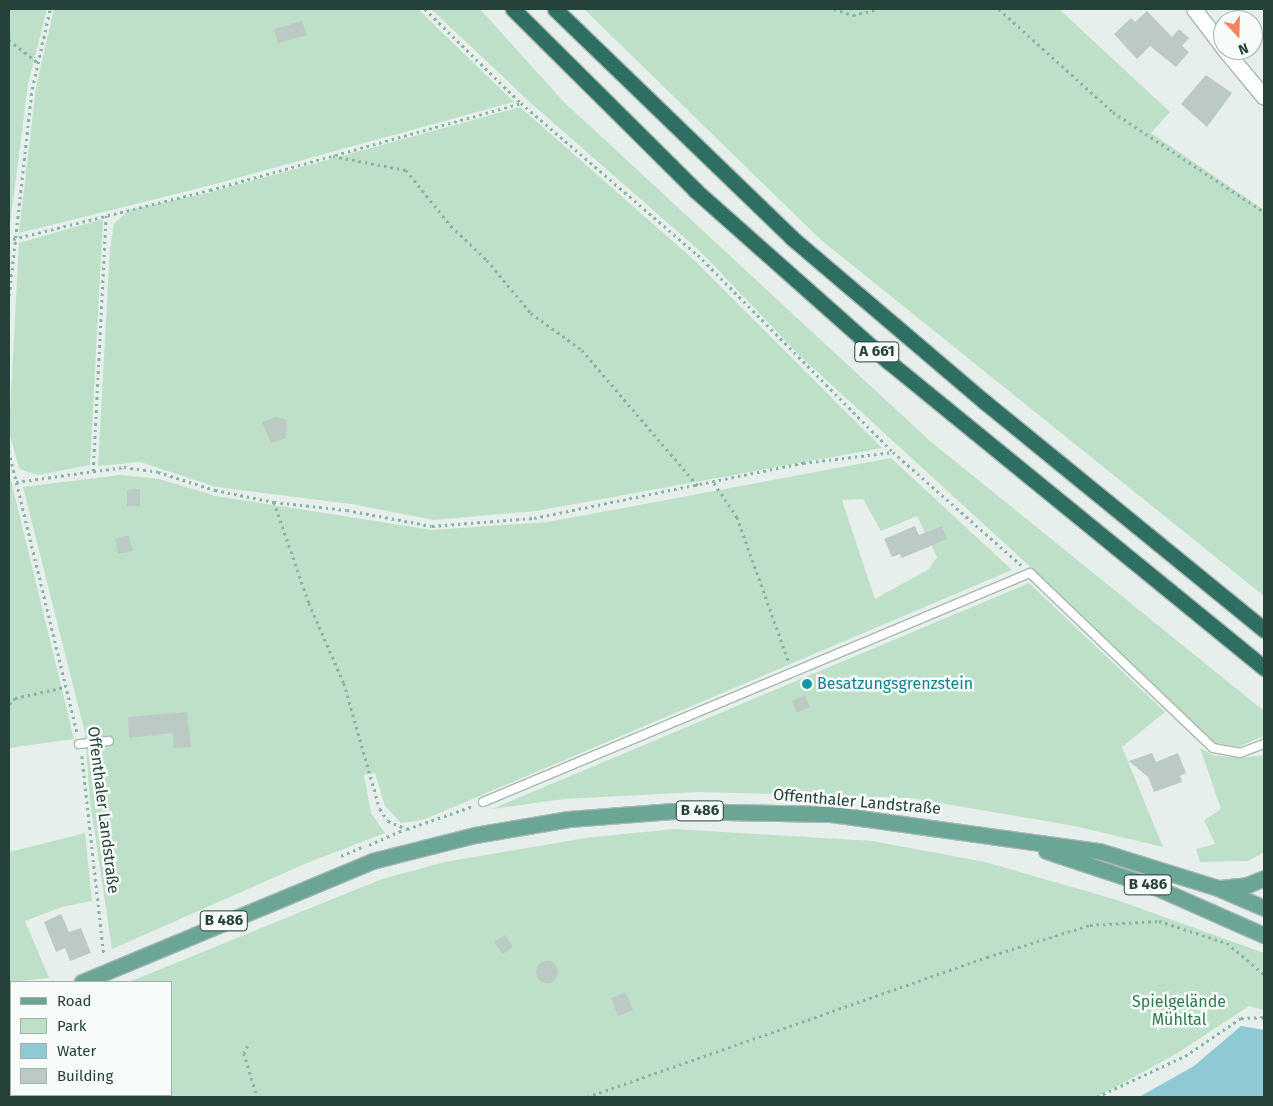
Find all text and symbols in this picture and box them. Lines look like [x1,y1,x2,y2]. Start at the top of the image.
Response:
north arrow [1213,10,1263,60]
text: N [1236,39,1251,58]
road number: A 661 [853,340,901,364]
place label: Besatzungsgrenzstein [817,674,973,694]
marker: Besatzungsgrenzstein [801,678,813,690]
street label: Offenthaler Landstraße [83,725,123,895]
street label: Offenthaler Landstraße [772,785,942,819]
road number: B 486 [675,798,725,824]
road number: B 486 [1123,872,1173,898]
road number: B 486 [199,908,249,934]
legend [10,981,172,1096]
text: Road [57,992,92,1010]
park label: Spielgelände Mühltal [1132,992,1226,1030]
text: Park [57,1017,87,1035]
text: Water [57,1042,96,1060]
text: Building [57,1067,113,1085]

